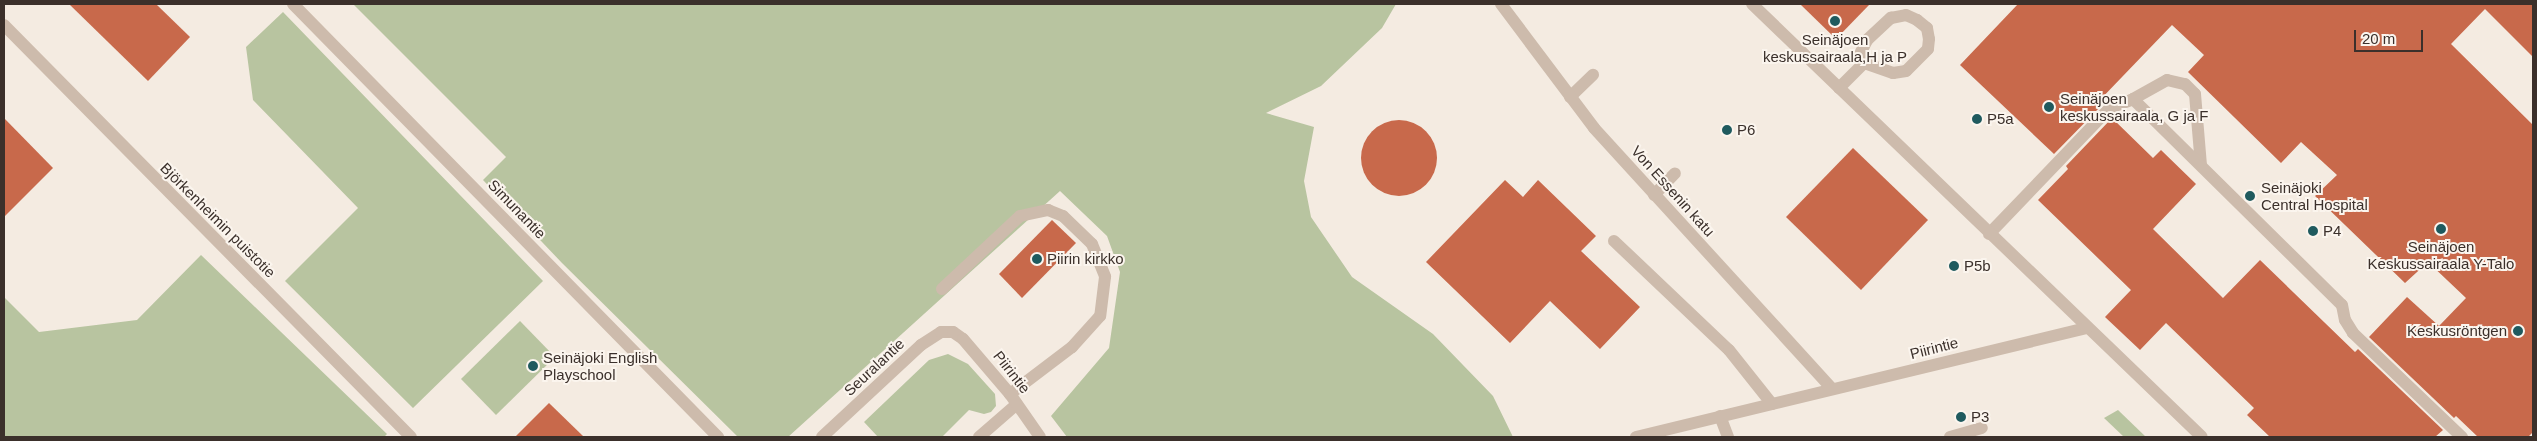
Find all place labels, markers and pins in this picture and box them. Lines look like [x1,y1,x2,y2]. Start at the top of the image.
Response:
marker: Seinäjoen keskussairaala,H ja P [1828,14,1842,28]
place label: Seinäjoen keskussairaala,H ja P [1763,30,1907,65]
place label: Seinäjoen keskussairaala, G ja F [2060,89,2208,124]
marker: Seinäjoen keskussairaala, G ja F [2042,100,2056,114]
place label: P5a [1987,110,2014,128]
marker: P5a [1971,113,1983,125]
place label: P6 [1737,121,1755,139]
marker: P6 [1721,124,1733,136]
place label: Seinäjoki Central Hospital [2261,178,2368,213]
marker: Seinäjoki Central Hospital [2243,189,2257,203]
place label: P4 [2323,222,2341,240]
marker: Seinäjoen Keskussairaala Y-Talo [2435,223,2447,235]
marker: P4 [2307,225,2319,237]
place label: Seinäjoen Keskussairaala Y-Talo [2367,237,2515,272]
place label: Piirin kirkko [1047,250,1124,268]
marker: Piirin kirkko [1031,253,1043,265]
place label: P5b [1964,257,1991,275]
marker: P5b [1948,260,1960,272]
place label: Keskusröntgen [2407,322,2507,340]
marker: Keskusröntgen [2511,324,2525,338]
place label: Seinäjoki English Playschool [543,348,657,383]
marker: Seinäjoki English Playschool [527,360,539,372]
place label: P3 [1971,408,1989,426]
marker: P3 [1955,411,1967,423]

